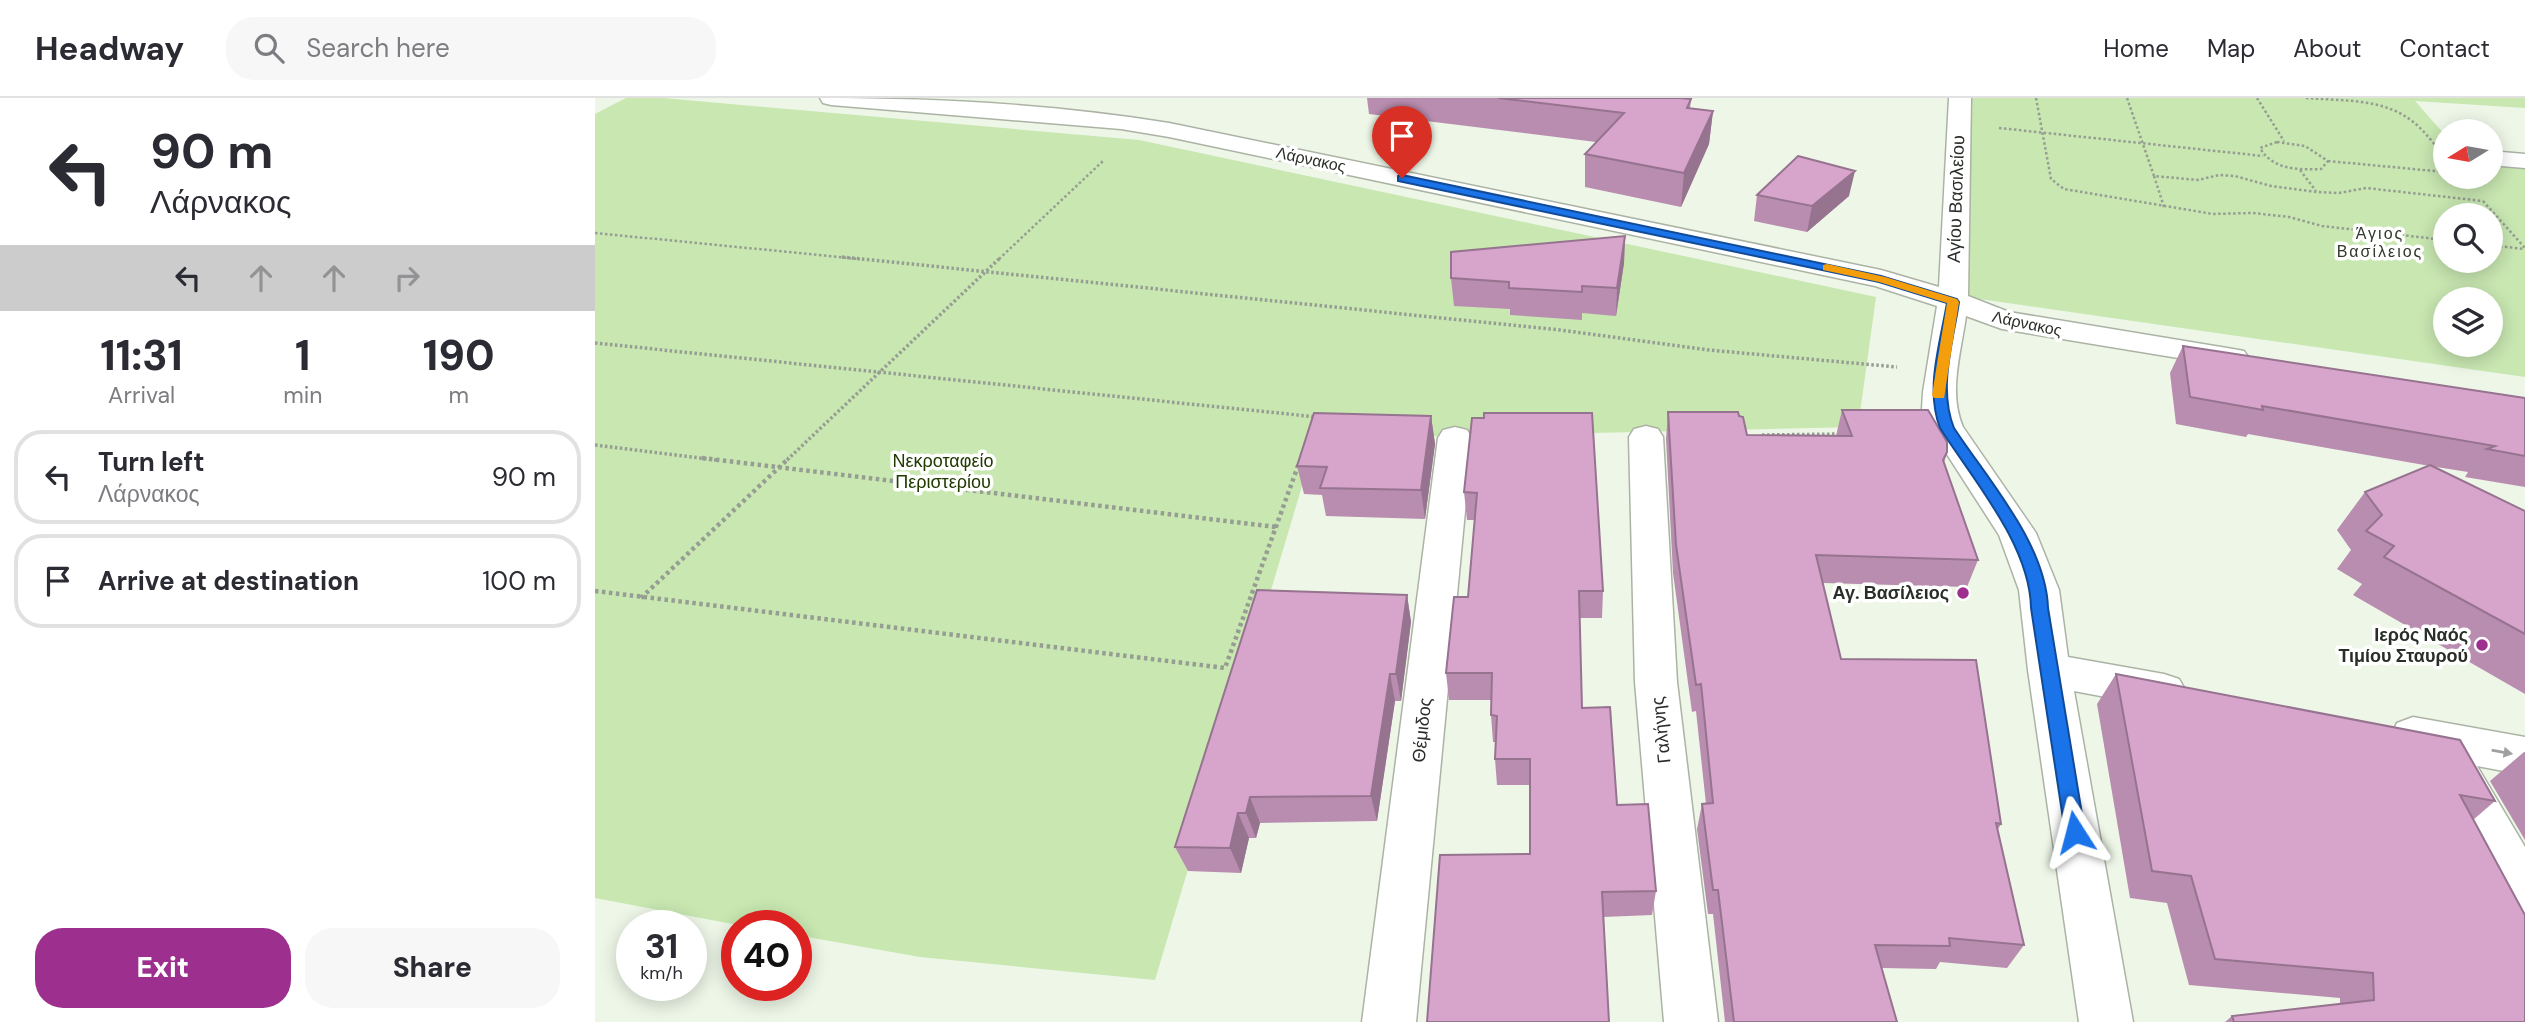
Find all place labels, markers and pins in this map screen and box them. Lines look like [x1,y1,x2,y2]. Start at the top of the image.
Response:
pin [1372,106,1432,178]
place label: Αγ. Βασίλειος [1833,581,1949,605]
marker: Αγ. Βασίλειος [1955,585,1971,601]
place label: Ιερός Ναός Τιμίου Σταυρού [2338,623,2468,668]
marker: Ιερός Ναός Τιμίου Σταυρού [2474,637,2490,653]

